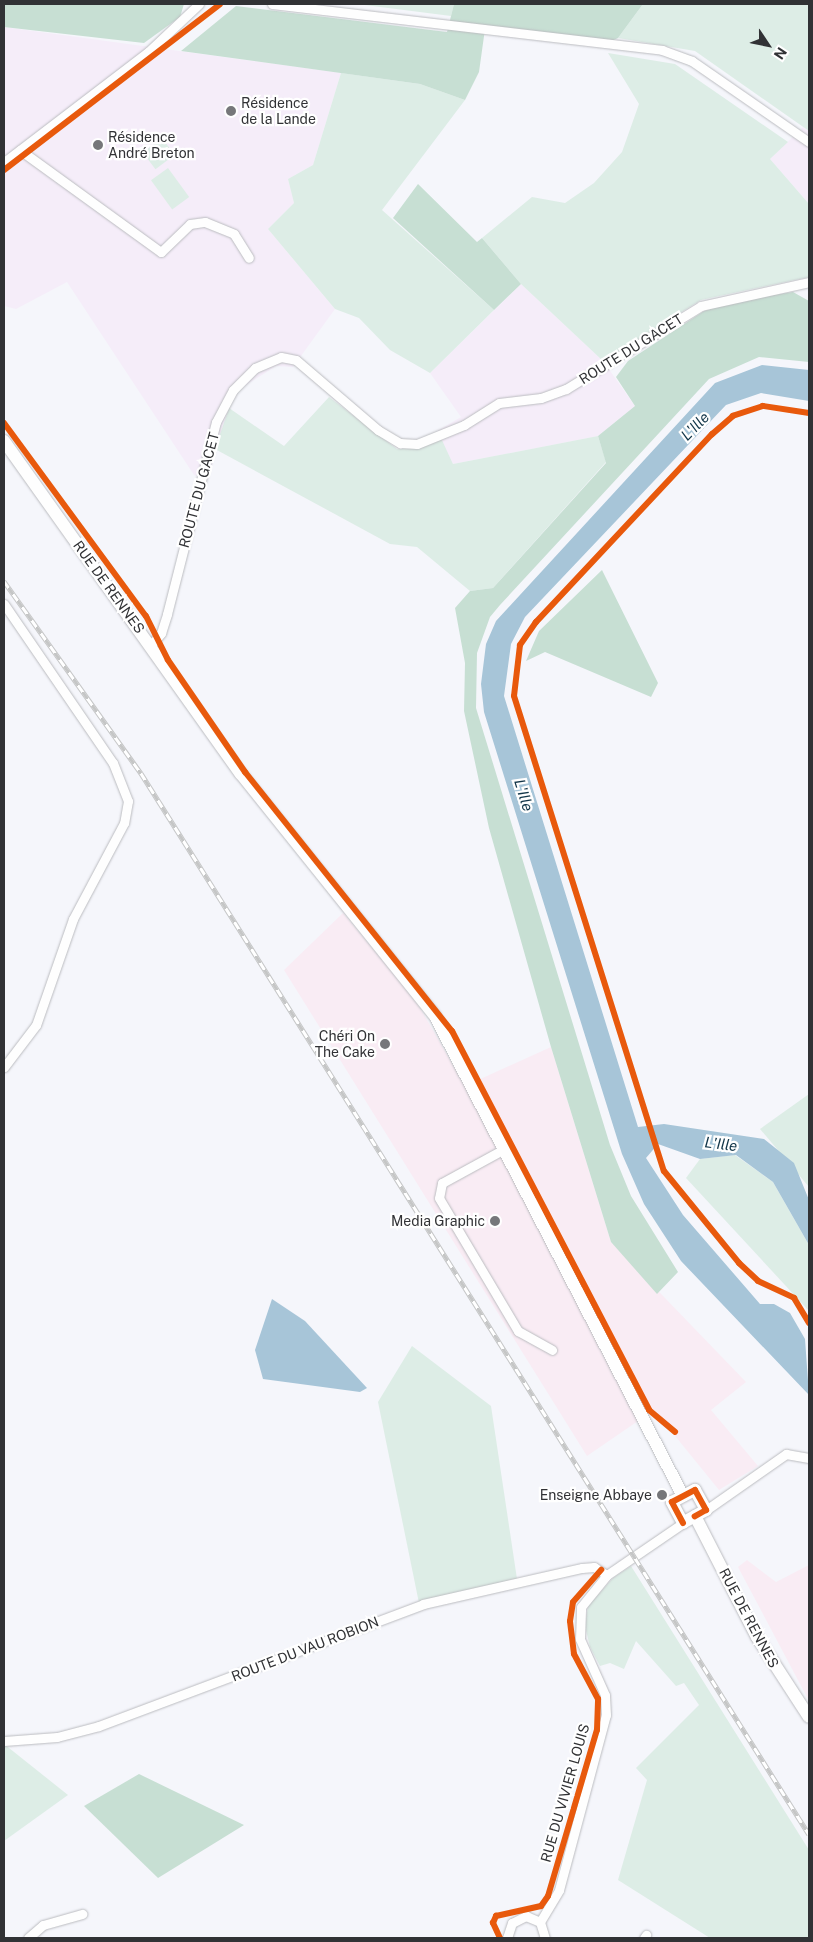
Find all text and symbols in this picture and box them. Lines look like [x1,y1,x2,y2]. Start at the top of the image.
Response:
north arrow [743,20,793,70]
text: N [771,44,790,62]
place label: Résidence de la Lande [241,95,316,128]
marker: Résidence de la Lande [225,105,237,117]
place label: Résidence André Breton [108,129,195,162]
marker: Résidence André Breton [92,139,104,151]
street label: ROUTE DU GACET [576,310,686,388]
water label: L'Ille [677,408,713,444]
street label: ROUTE DU GACET [175,430,223,550]
street label: RUE DE RENNES [70,537,148,637]
water label: L'Ille [511,777,537,813]
place label: Chéri On The Cake [315,1028,375,1060]
marker: Chéri On The Cake [379,1038,391,1050]
water label: L'Ille [704,1133,738,1155]
place label: Media Graphic [391,1213,485,1229]
marker: Media Graphic [489,1215,501,1227]
place label: Enseigne Abbaye [540,1487,652,1503]
marker: Enseigne Abbaye [656,1489,668,1501]
street label: RUE DE RENNES [716,1565,782,1671]
street label: ROUTE DU VAU ROBION [229,1613,381,1685]
street label: RUE DU VIVIER LOUIS [537,1722,593,1864]

